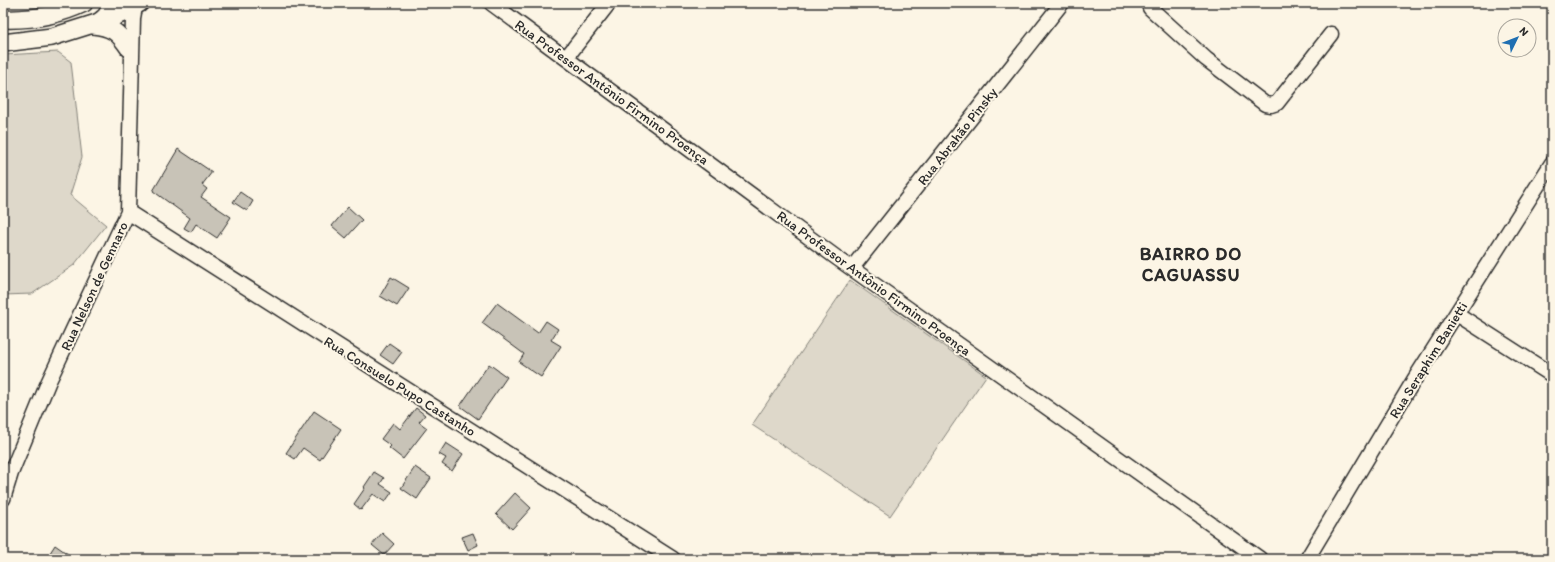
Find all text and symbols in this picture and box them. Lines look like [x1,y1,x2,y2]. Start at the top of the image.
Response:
street label: Rua Professor Antônio Firmino Proença [511,16,712,169]
north arrow [1497,18,1537,58]
text: N [1517,24,1531,39]
street label: Rua Abrahão Pinsky [914,84,1001,189]
street label: Rua Professor Antônio Firmino Proença [773,207,974,360]
street label: Rua Nelson de Gennaro [57,219,132,353]
district label: BAIRRO DO CAGUASSU [1140,243,1242,286]
street label: Rua Seraphim Banietti [1386,299,1471,422]
street label: Rua Consuelo Pupo Castanho [321,333,479,440]

